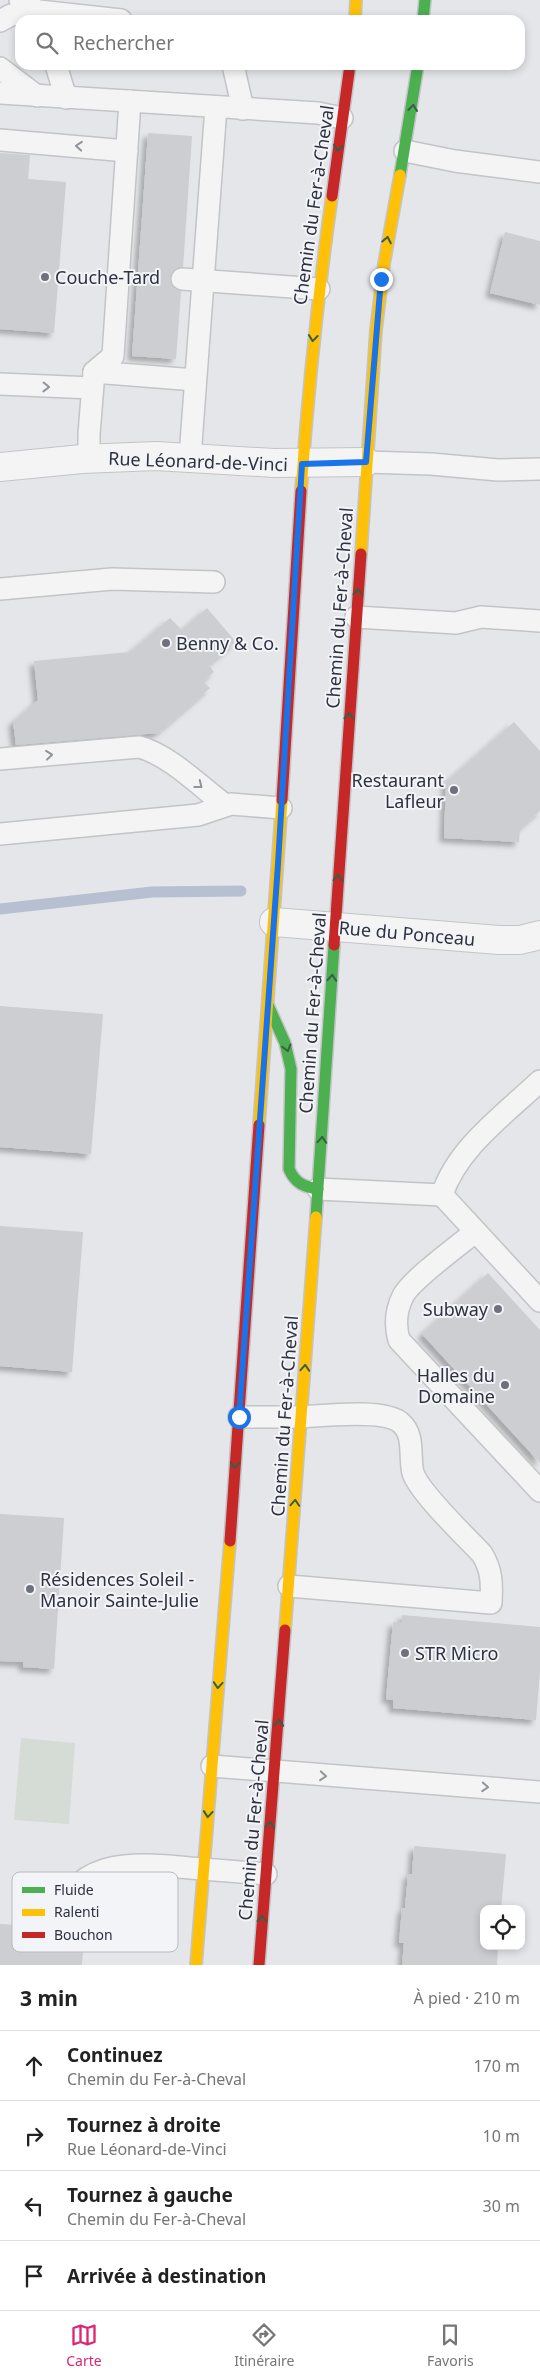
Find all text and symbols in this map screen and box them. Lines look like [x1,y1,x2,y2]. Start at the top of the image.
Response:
search box [15,15,525,70]
icon: search [33,29,61,57]
text: Rechercher [73,30,174,56]
street label: Chemin du Fer-à-Cheval [287,104,339,306]
one-way arrow [407,104,417,112]
one-way arrow [75,141,83,152]
one-way arrow [333,144,344,152]
one-way arrow [382,235,392,244]
place label: Couche-Tard [55,265,160,289]
route end [370,268,393,291]
marker: Couche-Tard [39,271,51,283]
one-way arrow [308,334,319,342]
one-way arrow [42,382,50,392]
street label: Rue Léonard-de-Vinci [108,446,288,476]
street label: Chemin du Fer-à-Cheval [320,507,358,709]
one-way arrow [352,587,363,595]
place label: Benny & Co. [176,631,279,655]
marker: Benny & Co. [160,637,172,649]
one-way arrow [344,712,355,720]
one-way arrow [45,750,53,761]
place label: Restaurant Lafleur [352,768,445,813]
one-way arrow [193,779,203,788]
marker: Restaurant Lafleur [448,784,460,796]
one-way arrow [332,874,343,882]
street label: Chemin du Fer-à-Cheval [293,912,331,1114]
street label: Rue du Ponceau [338,915,476,951]
one-way arrow [326,974,337,982]
one-way arrow [281,1044,292,1053]
one-way arrow [316,1136,327,1144]
place label: Subway [423,1297,489,1321]
marker: Subway [492,1303,504,1315]
street label: Chemin du Fer-à-Cheval [265,1315,303,1517]
place label: Halles du Domaine [417,1363,495,1408]
one-way arrow [300,1364,311,1372]
marker: Halles du Domaine [499,1379,511,1391]
route start [228,1406,251,1429]
one-way arrow [230,1462,241,1470]
one-way arrow [289,1499,300,1507]
place label: Résidences Soleil - Manoir Sainte-Julie [40,1567,199,1612]
marker: Résidences Soleil - Manoir Sainte-Julie [24,1583,36,1595]
place label: STR Micro [415,1641,498,1665]
marker: STR Micro [399,1647,411,1659]
one-way arrow [213,1681,224,1689]
street label: Chemin du Fer-à-Cheval [232,1719,274,1921]
one-way arrow [273,1719,284,1727]
one-way arrow [320,1770,328,1781]
one-way arrow [482,1782,490,1793]
one-way arrow [202,1811,213,1819]
one-way arrow [264,1821,275,1829]
legend [12,1872,178,1952]
text: Fluide [54,1880,94,1899]
text: Ralenti [54,1902,99,1921]
map controls [480,1905,525,1950]
button: locate [480,1905,525,1950]
one-way arrow [257,1915,268,1923]
text: Bouchon [54,1925,113,1944]
text: 3 min [20,1984,78,2012]
text: À pied · 210 m [414,1987,520,2009]
text: Continuez [67,2042,163,2068]
icon: ahead [20,2052,48,2080]
text: 170 m [473,2055,520,2077]
text: Chemin du Fer-à-Cheval [67,2068,246,2090]
text: Tournez à droite [67,2112,221,2138]
icon: right [20,2122,48,2150]
text: 10 m [483,2125,520,2147]
text: Rue Léonard-de-Vinci [67,2138,227,2160]
text: Tournez à gauche [67,2182,233,2208]
icon: left [20,2192,48,2220]
text: 30 m [483,2195,520,2217]
text: Chemin du Fer-à-Cheval [67,2208,246,2230]
icon: arrive [20,2262,48,2290]
text: Arrivée à destination [67,2263,266,2289]
tab: Carte [66,2321,102,2370]
tab: Itinéraire [234,2321,294,2370]
tab: Favoris [427,2321,474,2370]

